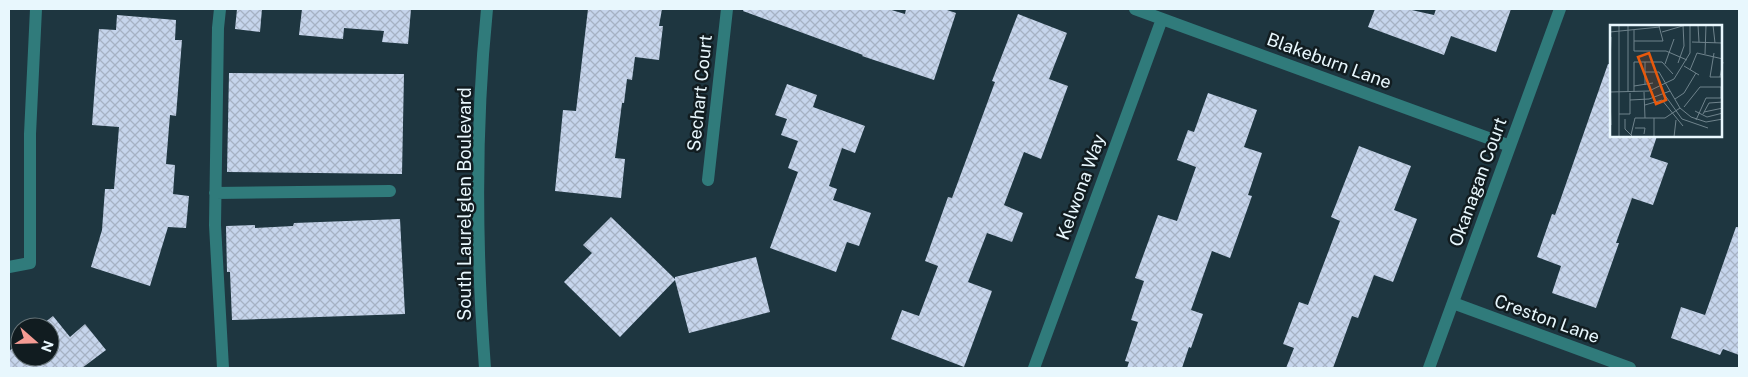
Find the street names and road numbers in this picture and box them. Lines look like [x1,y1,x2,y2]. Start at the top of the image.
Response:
street label: Blakeburn Lane [1264,28,1394,93]
street label: Sechart Court [683,34,716,152]
street label: South Laurelglen Boulevard [454,87,475,321]
street label: Okanagan Court [1444,114,1511,249]
street label: Kelwona Way [1052,131,1110,243]
street label: Creston Lane [1492,290,1603,347]

